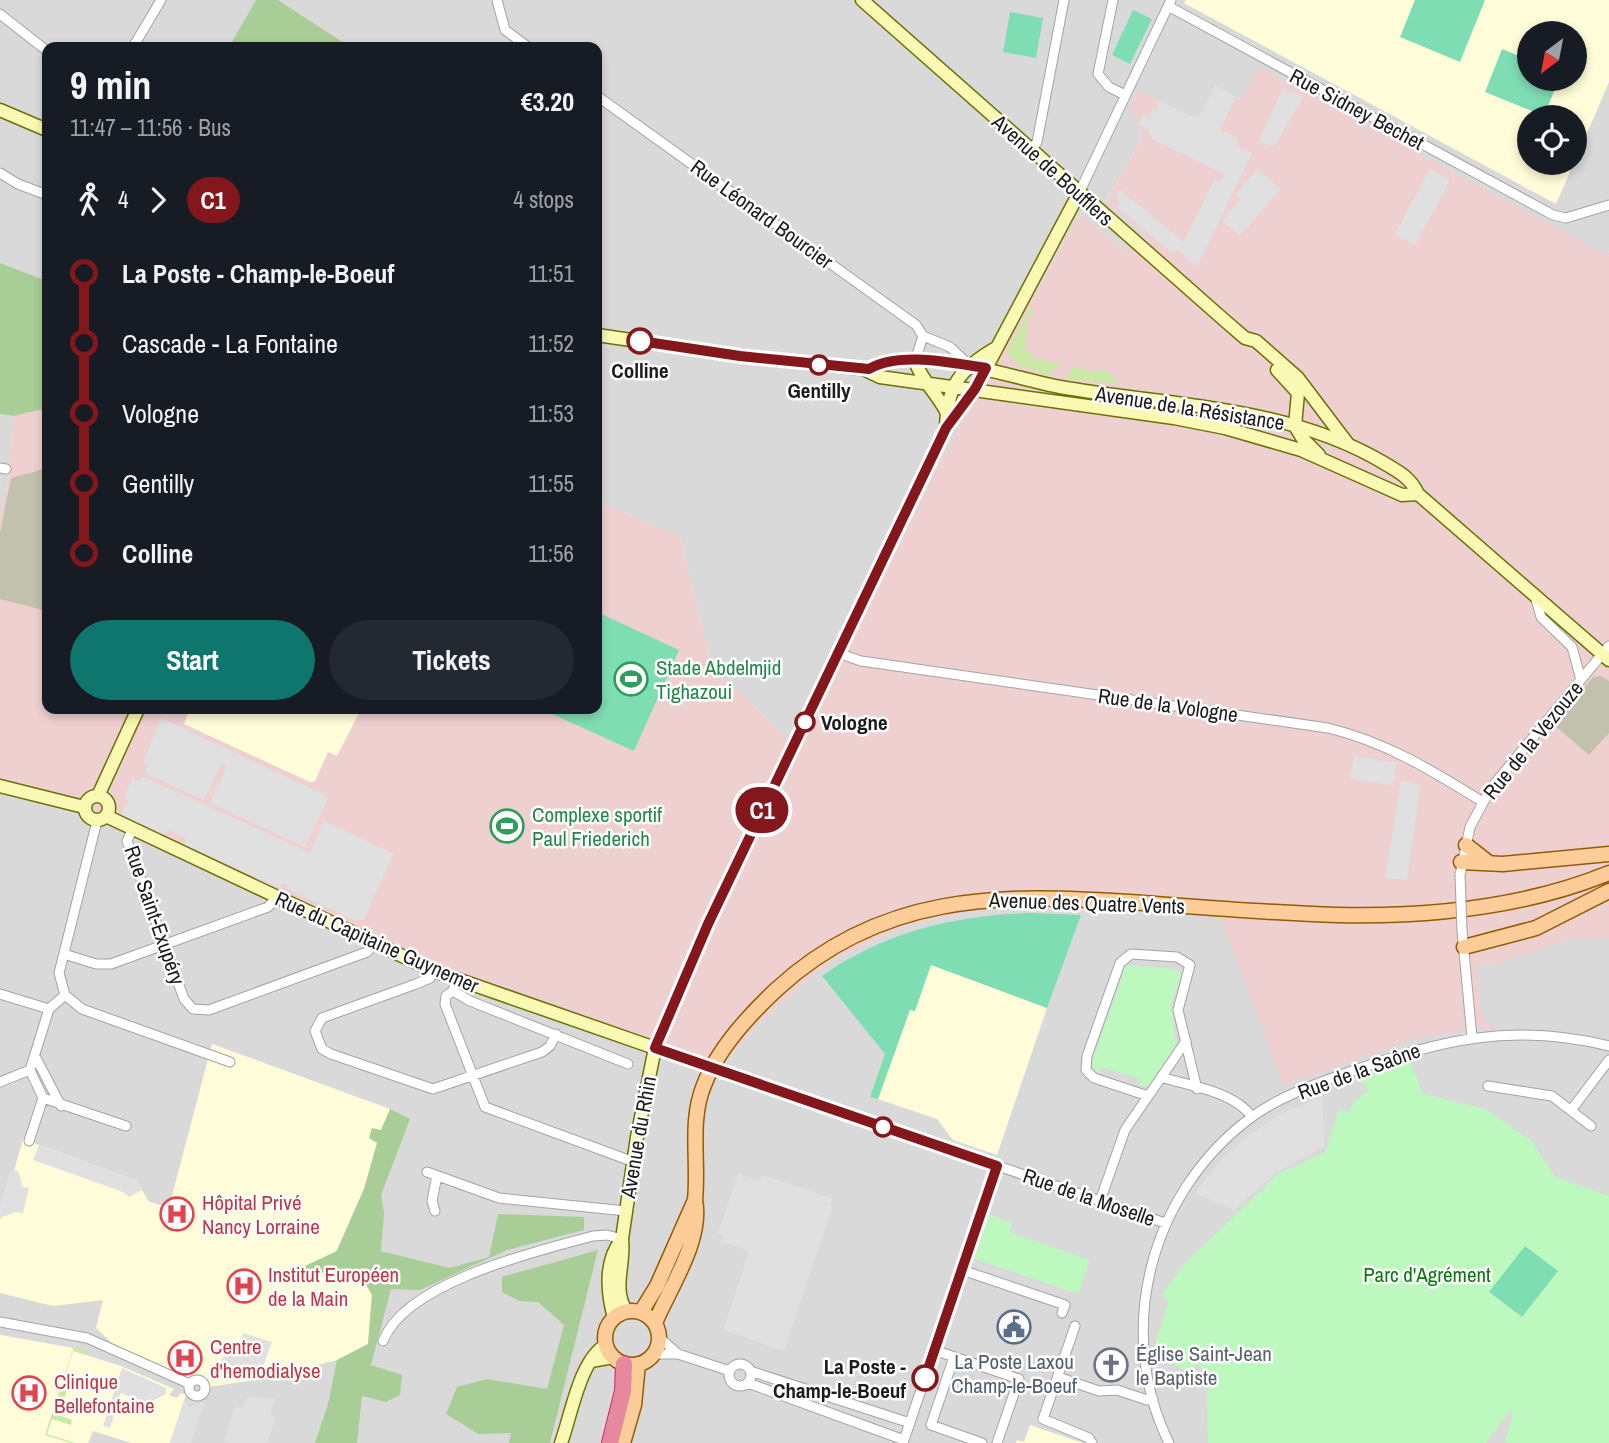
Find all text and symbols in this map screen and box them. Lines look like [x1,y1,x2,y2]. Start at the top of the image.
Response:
north arrow [1517,21,1587,91]
map controls [1517,21,1587,175]
text: 9 min [70,60,151,111]
street label: Rue Sidney Bechet [1285,61,1430,157]
text: €3.20 [521,84,574,119]
button: locate [1517,105,1587,175]
street label: Avenue de Boufflers [985,107,1120,232]
text: 11:47 – 11:56 · Bus [70,112,231,143]
street label: Rue Léonard Bourcier [685,152,839,276]
icon: walk [70,181,108,219]
icon: forward [139,181,177,219]
text: 4 [118,184,129,215]
text: C1 [201,184,226,216]
text: 4 stops [513,184,574,215]
text: La Poste - Champ-le-Boeuf [122,256,394,291]
text: 11:51 [528,258,574,289]
text: Cascade - La Fontaine [122,326,338,361]
text: 11:52 [528,328,574,359]
marker: Colline [627,328,653,354]
marker: Gentilly [809,355,829,375]
place label: Colline [611,356,669,385]
place label: Gentilly [787,376,851,405]
street label: Avenue de la Résistance [1092,379,1287,437]
text: Vologne [122,396,199,431]
text: 11:53 [528,398,574,429]
text: Gentilly [122,466,194,501]
text: 11:55 [528,468,574,499]
text: Colline [122,536,193,571]
text: 11:56 [528,538,574,569]
button: Start [70,620,315,700]
button: Tickets [329,620,574,700]
place label: Stade Abdelmjid Tighazoui [656,653,781,706]
sports icon: Stade Abdelmjid Tighazoui [612,660,650,698]
street label: Rue de la Vezouze [1476,675,1590,805]
street label: Rue de la Vologne [1096,681,1240,729]
place label: Vologne [821,708,888,737]
marker: Vologne [795,712,815,732]
line badge: C1 [730,787,794,833]
text: C1 [749,794,775,826]
place label: Complexe sportif Paul Friederich [532,800,662,853]
sports icon: Complexe sportif Paul Friederich [488,807,526,845]
street label: Rue Saint-Exupéry [118,841,193,989]
street label: Rue du Capitaine Guynemer [271,884,484,1000]
street label: Avenue des Quatre Vents [988,885,1185,921]
street label: Rue de la Saône [1294,1035,1424,1107]
street label: Avenue du Rhin [613,1074,663,1201]
unlabelled marker [873,1117,893,1137]
street label: Rue de la Moselle [1019,1161,1159,1233]
place label: Hôpital Privé Nancy Lorraine [202,1188,320,1241]
hospital icon: Hôpital Privé Nancy Lorraine [158,1195,196,1233]
place label: Institut Européen de la Main [268,1260,399,1313]
park label: Parc d'Agrément [1363,1260,1491,1289]
hospital icon: Institut Européen de la Main [225,1267,263,1305]
public building icon: La Poste Laxou Champ-le-Boeuf [995,1308,1033,1346]
place label: Centre d'hemodialyse [210,1332,321,1385]
hospital icon: Centre d'hemodialyse [166,1339,204,1377]
place label: Église Saint-Jean le Baptiste [1136,1339,1272,1392]
church icon: Église Saint-Jean le Baptiste [1092,1346,1130,1384]
place label: La Poste Laxou Champ-le-Boeuf [951,1347,1077,1400]
place label: La Poste - Champ-le-Boeuf [773,1352,906,1405]
marker: La Poste - Champ-le-Boeuf [912,1365,938,1391]
place label: Clinique Bellefontaine [54,1367,155,1420]
hospital icon: Clinique Bellefontaine [10,1374,48,1412]

